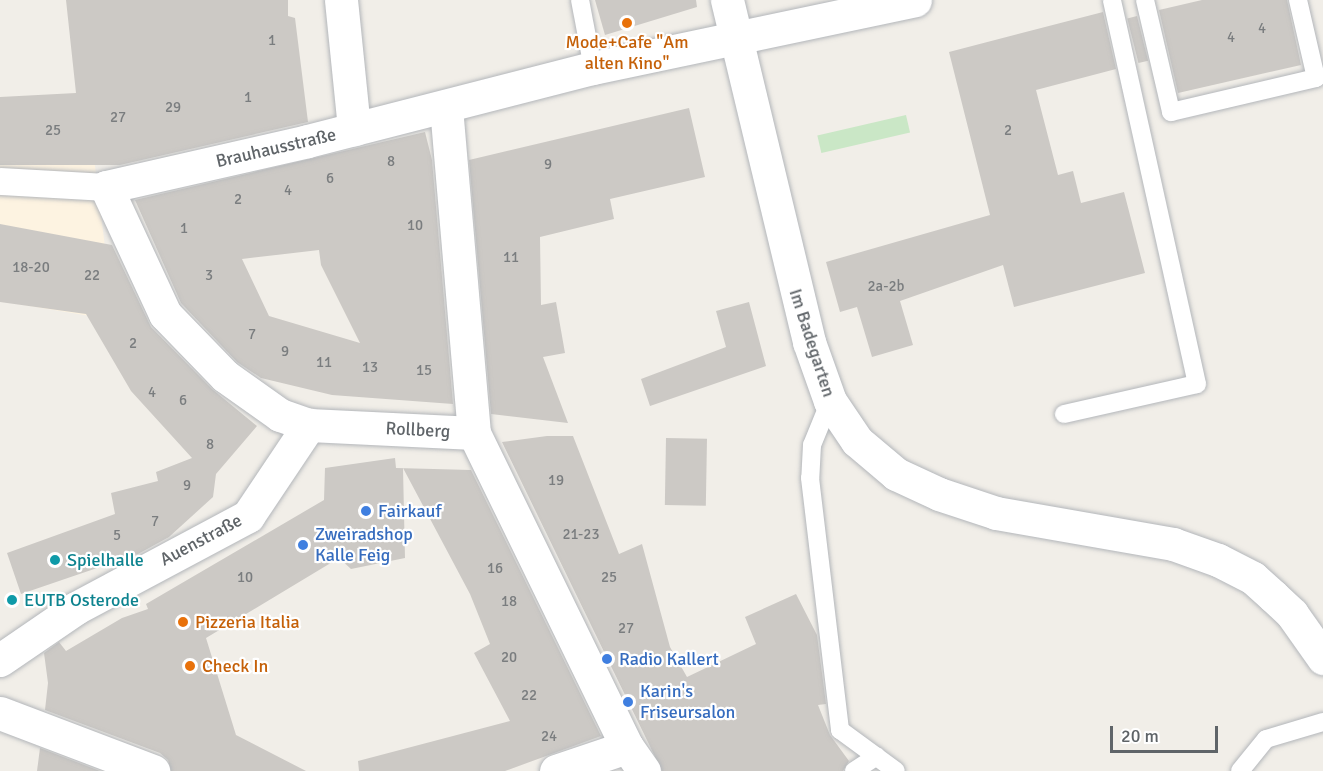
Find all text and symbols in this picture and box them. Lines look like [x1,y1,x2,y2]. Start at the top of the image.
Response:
marker: Mode+Cafe "Am alten Kino" [620,16,634,30]
house number: 4 [1258,20,1266,38]
house number: 4 [1227,29,1235,47]
house number: 1 [268,32,276,50]
place label: Mode+Cafe "Am alten Kino" [565,32,689,74]
house number: 1 [244,89,252,107]
house number: 29 [165,99,181,117]
house number: 27 [110,109,126,127]
house number: 25 [45,122,61,140]
house number: 2 [1004,122,1012,140]
street label: Brauhausstraße [214,124,338,172]
house number: 8 [387,153,395,171]
house number: 9 [544,156,552,174]
house number: 6 [326,170,334,188]
house number: 4 [284,182,292,200]
house number: 2 [234,191,242,209]
house number: 10 [407,217,423,235]
house number: 1 [180,220,188,238]
house number: 11 [503,249,519,267]
house number: 18-20 [12,259,50,277]
house number: 22 [84,267,100,285]
house number: 3 [205,267,213,285]
house number: 2a-2b [868,278,904,296]
street label: Im Badegarten [784,286,840,400]
house number: 7 [248,326,256,344]
house number: 2 [129,335,137,353]
house number: 9 [281,343,289,361]
house number: 11 [316,354,332,372]
house number: 13 [362,359,378,377]
house number: 15 [416,362,432,380]
house number: 4 [148,384,156,402]
house number: 6 [179,392,187,410]
street label: Rollberg [385,418,451,442]
house number: 8 [206,436,214,454]
house number: 19 [548,472,564,490]
house number: 9 [183,477,191,495]
place label: Fairkauf [378,500,441,522]
marker: Fairkauf [359,504,373,518]
street label: Auenstraße [156,509,246,571]
house number: 7 [151,513,159,531]
place label: Zweiradshop Kalle Feig [315,524,413,566]
house number: 21-23 [562,526,600,544]
house number: 5 [113,527,121,545]
marker: Zweiradshop Kalle Feig [296,538,310,552]
place label: Spielhalle [67,549,144,571]
marker: Spielhalle [48,553,62,567]
house number: 16 [487,560,503,578]
house number: 10 [237,569,253,587]
house number: 25 [601,569,617,587]
place label: EUTB Osterode [24,589,139,611]
marker: EUTB Osterode [5,593,19,607]
house number: 18 [501,593,517,611]
place label: Pizzeria Italia [195,611,300,633]
marker: Pizzeria Italia [176,615,190,629]
house number: 27 [618,620,634,638]
place label: Radio Kallert [619,648,719,670]
house number: 20 [501,649,517,667]
marker: Radio Kallert [600,652,614,666]
place label: Check In [202,655,268,677]
marker: Check In [183,659,197,673]
place label: Karin's Friseursalon [640,681,735,724]
house number: 22 [521,687,537,705]
marker: Karin's Friseursalon [621,695,635,709]
scale bar [1113,714,1221,752]
text: 20 m [1121,725,1159,747]
house number: 24 [541,728,557,746]

